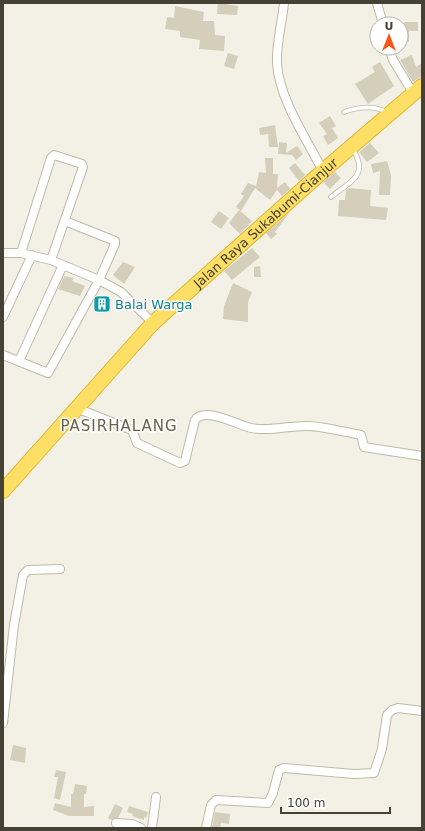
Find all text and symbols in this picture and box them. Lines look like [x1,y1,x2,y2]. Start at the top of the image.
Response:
north arrow [369,16,409,56]
text: U [385,20,393,33]
street label: Jalan Raya Sukabumi-Cianjur [190,154,341,292]
building icon: Balai Warga [92,294,112,314]
place label: Balai Warga [115,297,193,312]
district label: PASIRHALANG [60,417,178,435]
scale bar [281,789,390,815]
text: 100 m [287,796,325,810]

